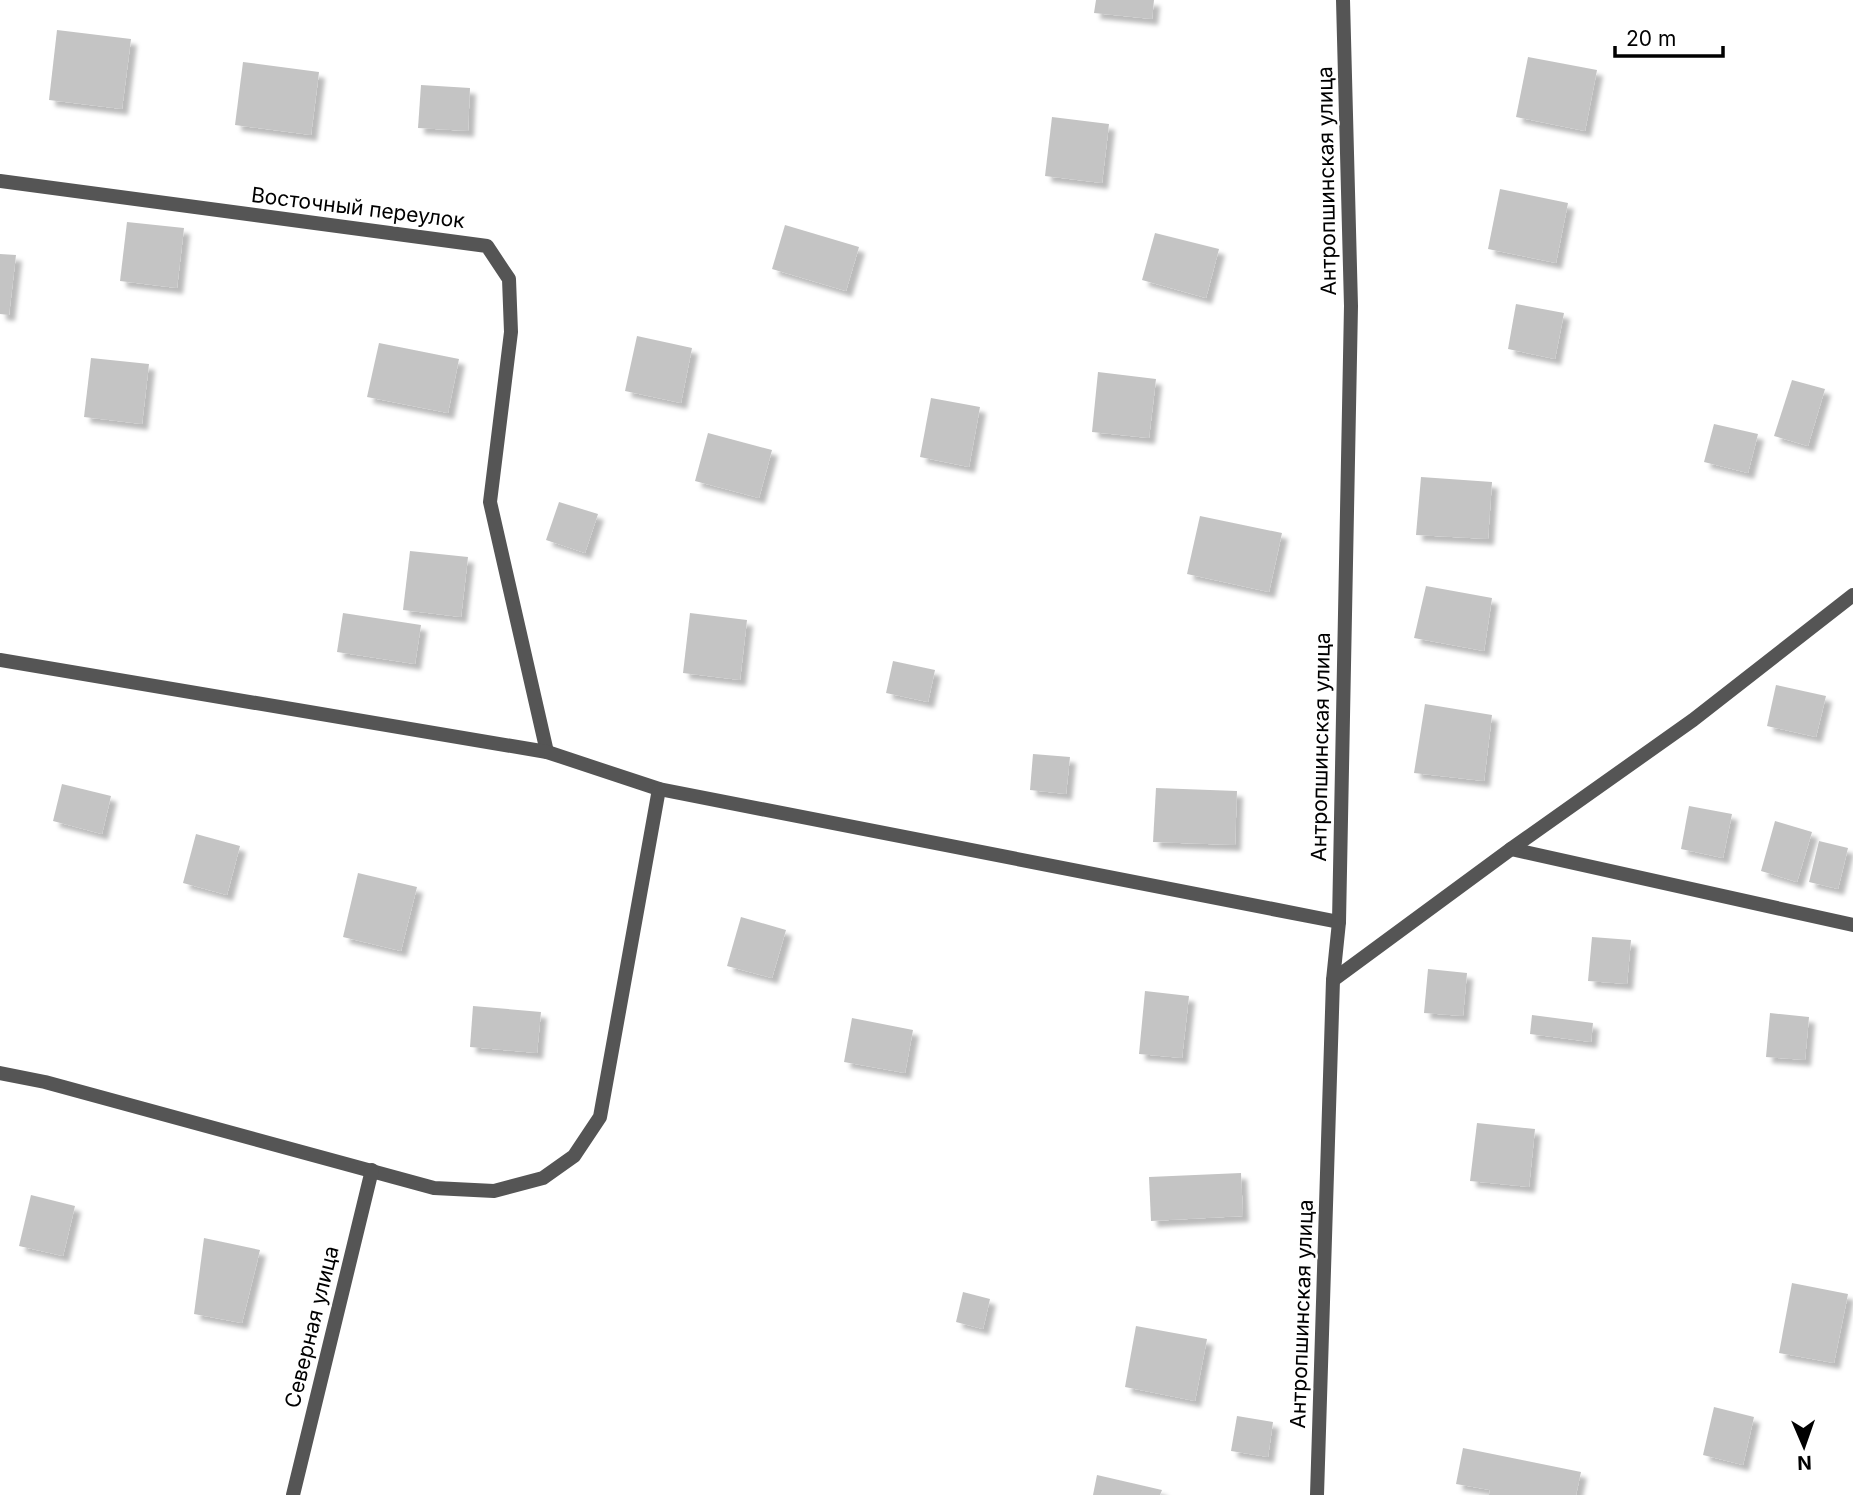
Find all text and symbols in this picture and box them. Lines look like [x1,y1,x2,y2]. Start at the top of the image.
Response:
scale bar [1615,14,1724,58]
text: 20 m [1626,26,1676,51]
street label: Антропшинская улица [1312,66,1341,296]
street label: Восточный переулок [250,182,467,233]
street label: Антропшинская улица [1306,632,1335,862]
street label: Антропшинская улица [1285,1199,1318,1429]
street label: Северная улица [279,1243,344,1410]
north arrow [1769,1411,1839,1481]
text: N [1797,1451,1812,1474]

